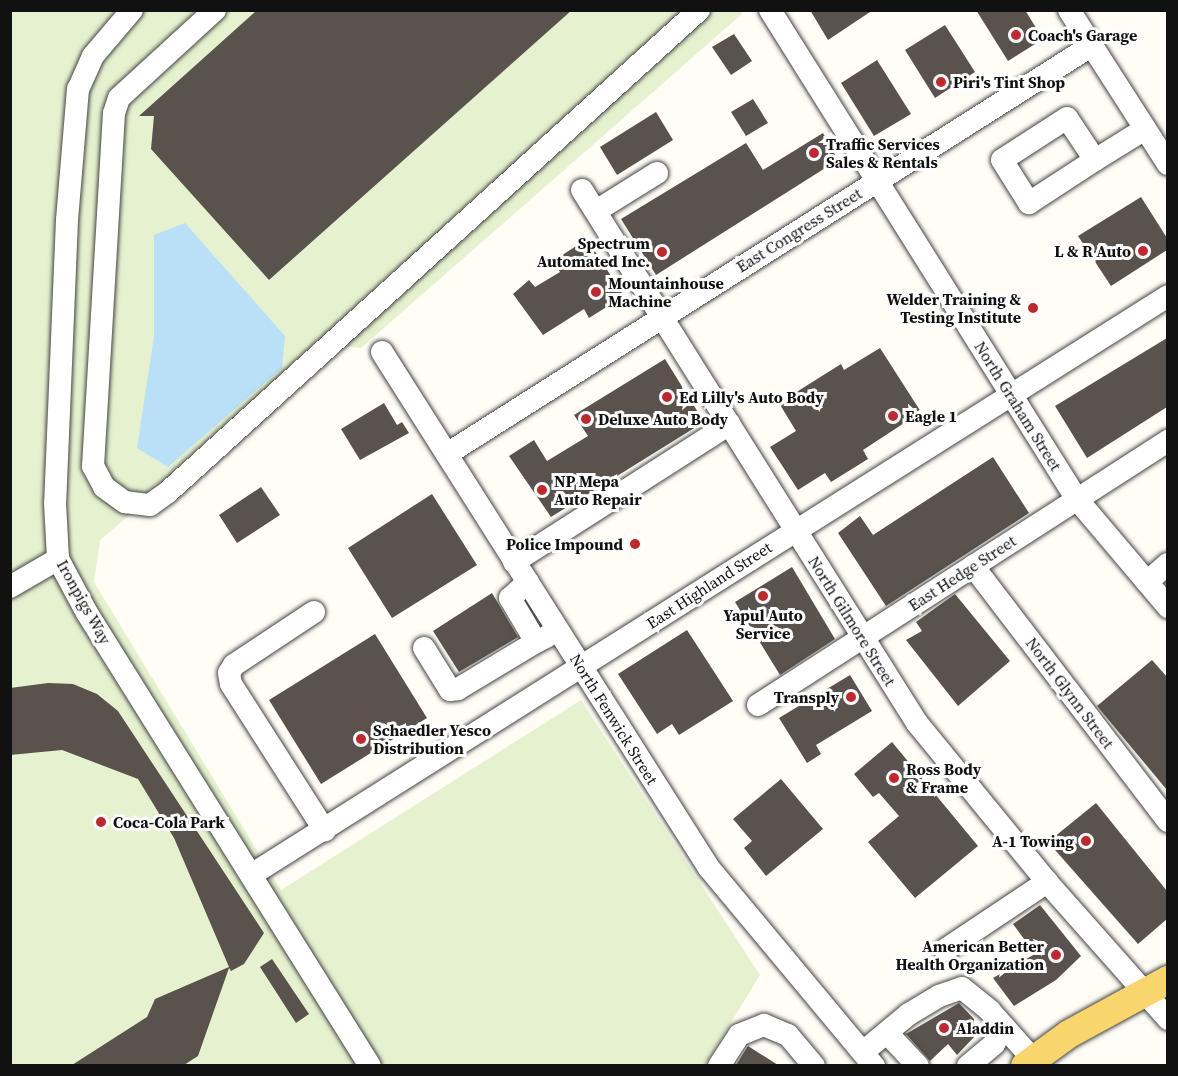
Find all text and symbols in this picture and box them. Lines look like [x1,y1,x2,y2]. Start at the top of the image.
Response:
place label: Coach's Garage [1028,25,1137,45]
marker: Coach's Garage [1009,28,1023,42]
place label: Piri's Tint Shop [953,72,1065,92]
marker: Piri's Tint Shop [934,75,948,89]
place label: Traffic Services Sales & Rentals [826,134,940,172]
marker: Traffic Services Sales & Rentals [807,146,821,160]
street label: East Congress Street [733,184,865,276]
place label: Spectrum Automated Inc. [537,233,650,271]
place label: L & R Auto [1054,241,1131,261]
marker: L & R Auto [1136,244,1150,258]
marker: Spectrum Automated Inc. [655,245,669,259]
place label: Mountainhouse Machine [608,273,724,311]
marker: Mountainhouse Machine [589,285,603,299]
place label: Welder Training & Testing Institute [886,289,1021,327]
marker: Welder Training & Testing Institute [1026,301,1040,315]
street label: North Graham Street [970,338,1066,474]
place label: Ed Lilly's Auto Body [679,387,824,407]
marker: Ed Lilly's Auto Body [660,390,674,404]
place label: Eagle 1 [905,406,957,426]
place label: Deluxe Auto Body [598,409,728,429]
marker: Eagle 1 [886,409,900,423]
marker: Deluxe Auto Body [579,412,593,426]
place label: NP Mepa Auto Repair [554,471,642,509]
marker: NP Mepa Auto Repair [535,483,549,497]
street label: East Hedge Street [905,531,1019,615]
place label: Police Impound [506,534,623,554]
marker: Police Impound [628,537,642,551]
street label: East Highland Street [643,537,775,633]
street label: North Gilmore Street [804,553,900,689]
street label: Ironpigs Way [53,556,115,648]
marker: Yapul Auto Service [756,589,770,603]
place label: Yapul Auto Service [723,605,803,643]
street label: North Glynn Street [1022,634,1118,752]
street label: North Fenwick Street [566,650,662,788]
place label: Transply [774,687,839,707]
marker: Transply [844,690,858,704]
place label: Schaedler Yesco Distribution [373,720,491,758]
marker: Schaedler Yesco Distribution [354,732,368,746]
place label: Ross Body & Frame [906,759,981,797]
marker: Ross Body & Frame [887,771,901,785]
place label: Coca-Cola Park [113,812,225,832]
marker: Coca-Cola Park [94,815,108,829]
place label: A-1 Towing [992,831,1074,851]
marker: A-1 Towing [1079,834,1093,848]
place label: American Better Health Organization [895,936,1044,974]
marker: American Better Health Organization [1049,948,1063,962]
place label: Aladdin [956,1018,1014,1038]
marker: Aladdin [937,1021,951,1035]

